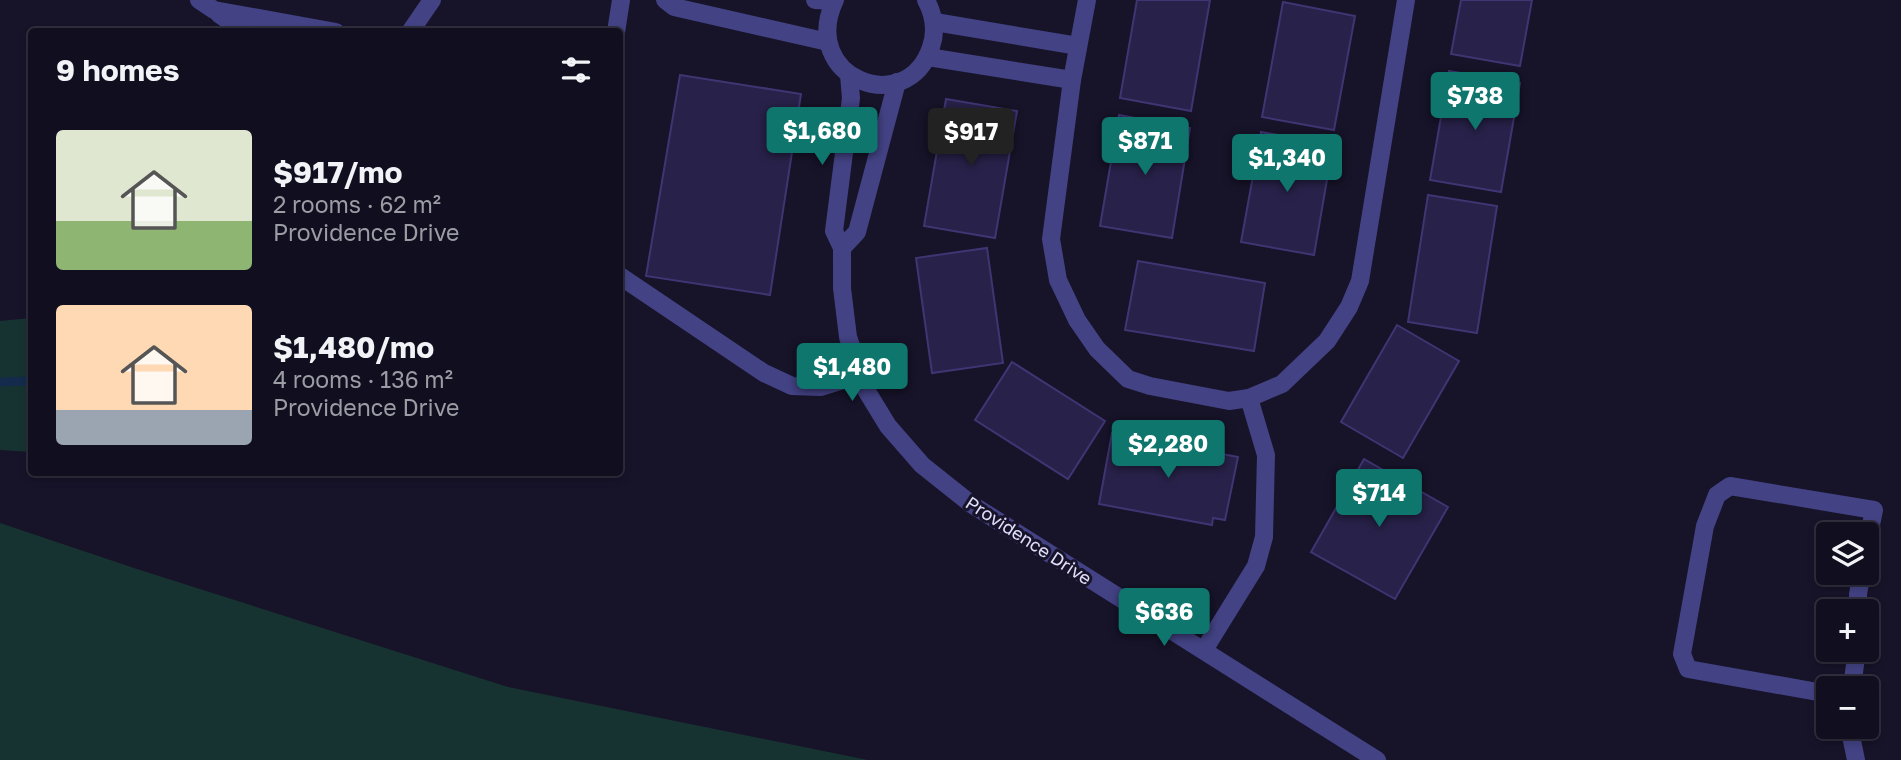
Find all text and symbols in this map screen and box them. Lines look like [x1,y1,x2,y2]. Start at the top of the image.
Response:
icon: filters [557,51,595,89]
text: 9 homes [56,52,179,88]
pin: $738 [1434,72,1516,132]
text: $738 [1447,81,1503,109]
pin: $1,680 [765,108,879,167]
pin: $917 [930,108,1012,168]
text: $1,680 [783,116,861,144]
text: $917 [944,117,998,145]
pin: $871 [1104,118,1186,177]
text: $871 [1118,126,1172,154]
pin: $1,340 [1230,134,1344,194]
text: $1,340 [1248,143,1326,171]
text: $917/mo [273,154,403,190]
icon: home [112,158,196,242]
text: 2 rooms · 62 m² [273,190,441,218]
text: Providence Drive [273,218,459,246]
text: $1,480/mo [273,329,434,365]
icon: home [112,333,196,417]
pin: $1,480 [795,344,909,403]
text: $1,480 [813,352,891,380]
text: 4 rooms · 136 m² [273,365,453,393]
text: Providence Drive [273,393,459,421]
pin: $2,280 [1111,420,1225,480]
text: $2,280 [1128,429,1208,457]
pin: $714 [1338,470,1420,529]
text: $714 [1352,478,1406,506]
street label: Providence Drive [962,491,1096,589]
map controls [1816,522,1879,739]
button: layers [1816,522,1879,585]
pin: $636 [1123,588,1205,648]
text: $636 [1135,597,1193,625]
button: + [1816,599,1879,662]
button: − [1816,676,1879,739]

